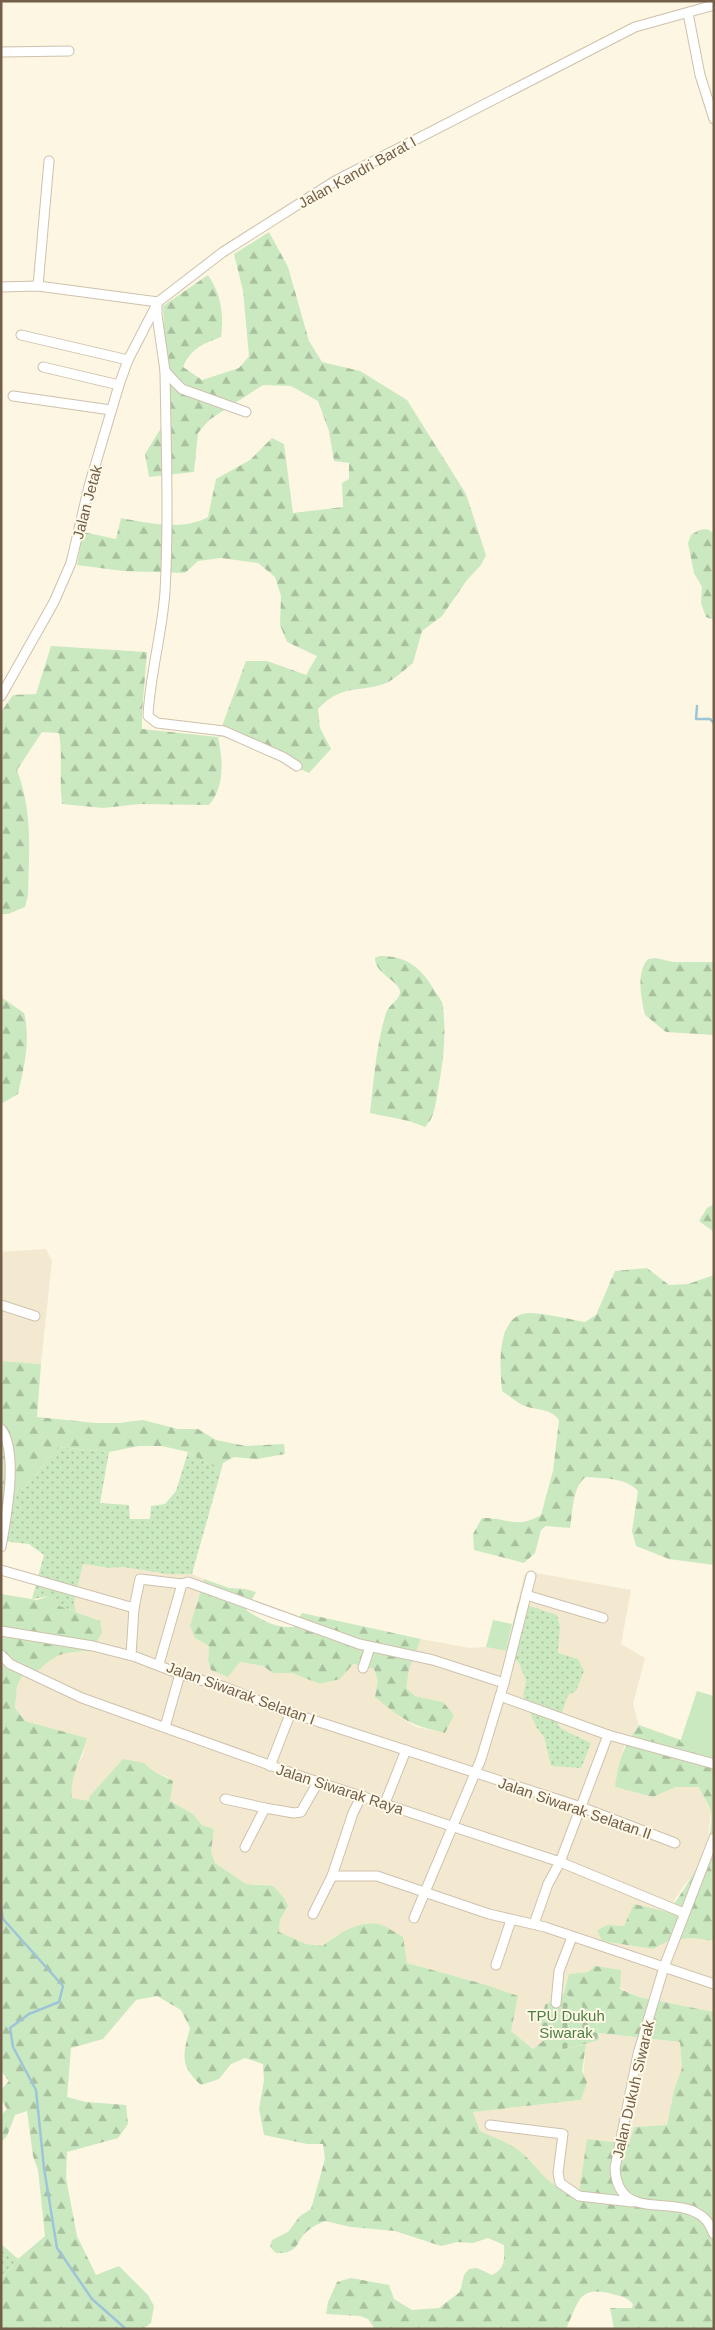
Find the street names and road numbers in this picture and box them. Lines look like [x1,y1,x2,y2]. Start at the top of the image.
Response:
street label: Jalan Kandri Barat I [295,133,419,211]
street label: Jalan Jetak [69,463,105,541]
street label: Jalan Siwarak Selatan I [164,1658,318,1728]
street label: Jalan Siwarak Raya [274,1760,406,1818]
street label: Jalan Siwarak Selatan II [496,1774,654,1842]
street label: Jalan Dukuh Siwarak [609,2018,657,2160]

